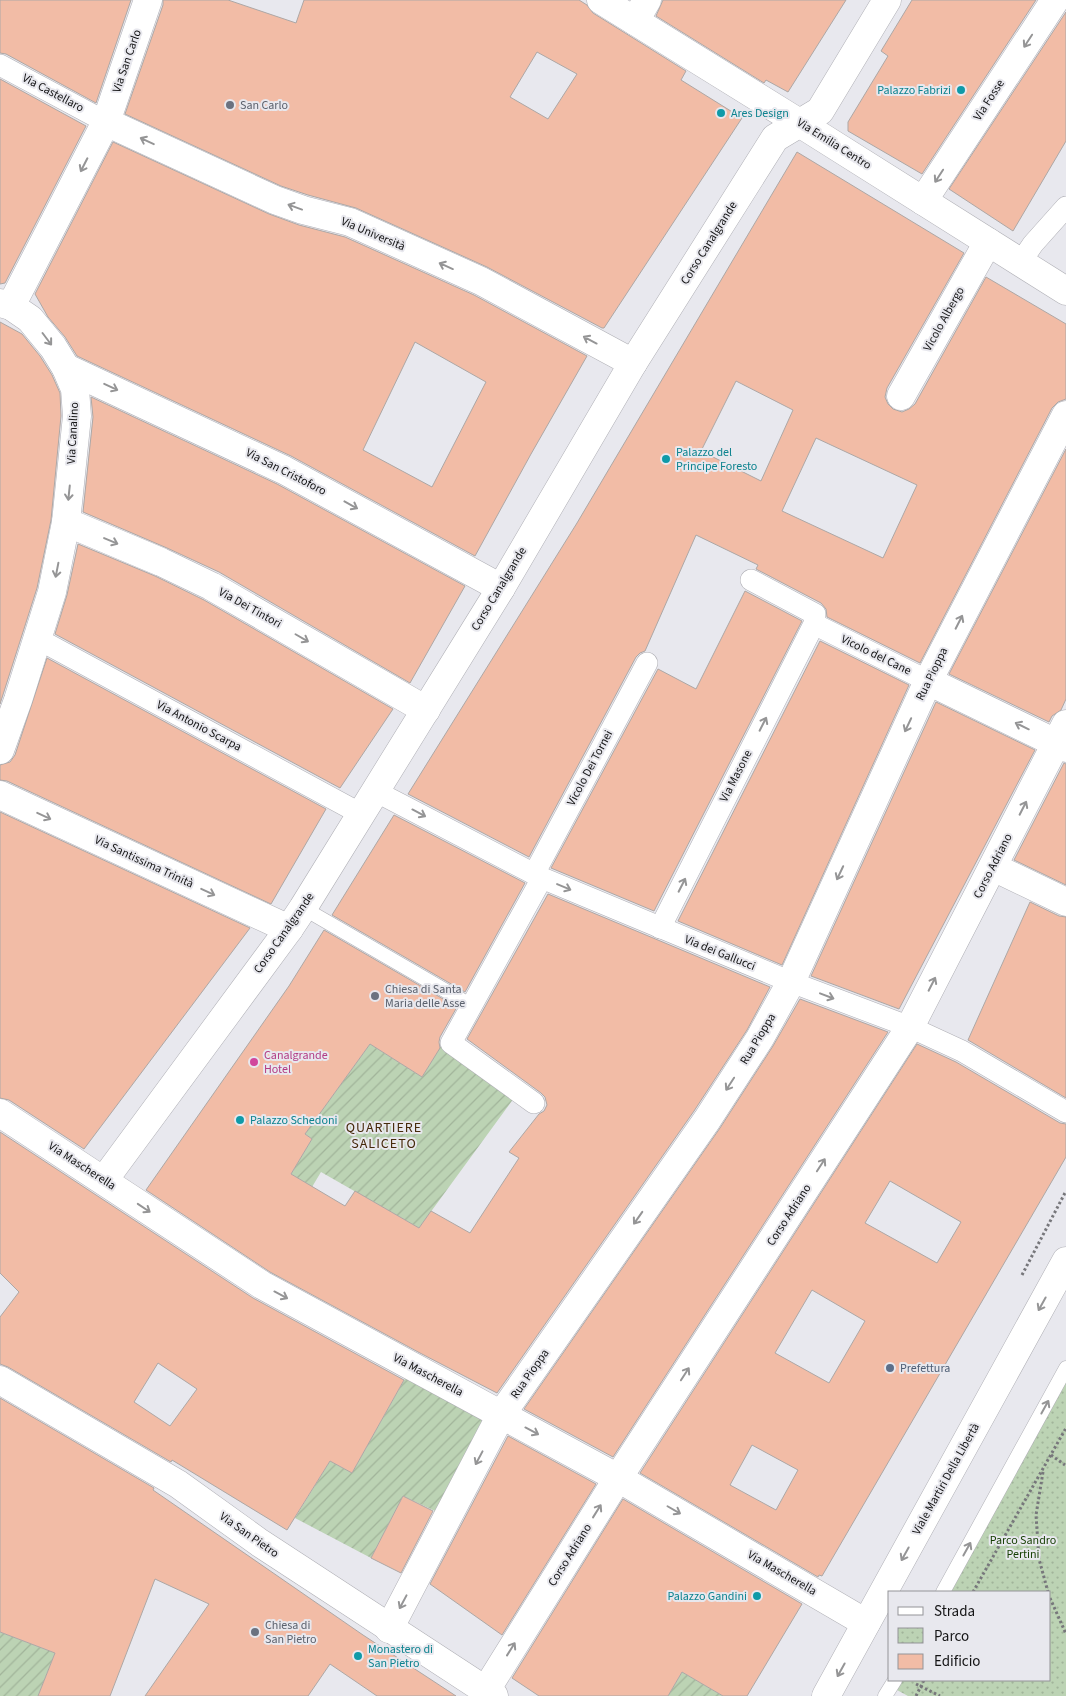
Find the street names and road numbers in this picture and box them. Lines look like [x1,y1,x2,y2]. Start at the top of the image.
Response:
street label: Via San Carlo [108,27,146,95]
street label: Via Castellaro [19,70,87,116]
street label: Via Fosse [969,76,1009,124]
street label: Via Emilia Centro [793,114,875,174]
street label: Corso Canalgrande [677,198,741,288]
street label: Via Università [338,213,408,255]
street label: Vicolo Albergo [919,284,969,354]
street label: Via Canalino [63,402,83,464]
street label: Via San Cristoforo [243,444,329,500]
street label: Corso Canalgrande [467,544,531,634]
street label: Via Dei Tintori [215,584,285,632]
street label: Vicolo del Cane [838,631,914,679]
street label: Rua Pioppa [912,645,952,703]
street label: Via Antonio Scarpa [154,696,244,756]
street label: Vicolo Dei Tornei [563,727,617,809]
street label: Via Masone [716,747,756,805]
street label: Corso Adriano [969,831,1017,901]
street label: Via Santissima Trinità [92,832,196,892]
street label: Corso Canalgrande [250,889,318,977]
street label: Via dei Gallucci [682,931,758,975]
street label: Rua Pioppa [736,1010,780,1068]
street label: Via Mascherella [45,1138,119,1194]
street label: Corso Adriano [763,1181,815,1249]
street label: Rua Pioppa [507,1346,553,1402]
street label: Via Mascherella [390,1349,466,1401]
street label: Viale Martiri Della Libertà [908,1420,984,1538]
street label: Via San Pietro [216,1508,282,1562]
street label: Corso Adriano [544,1520,596,1590]
street label: Via Mascherella [744,1546,820,1600]

